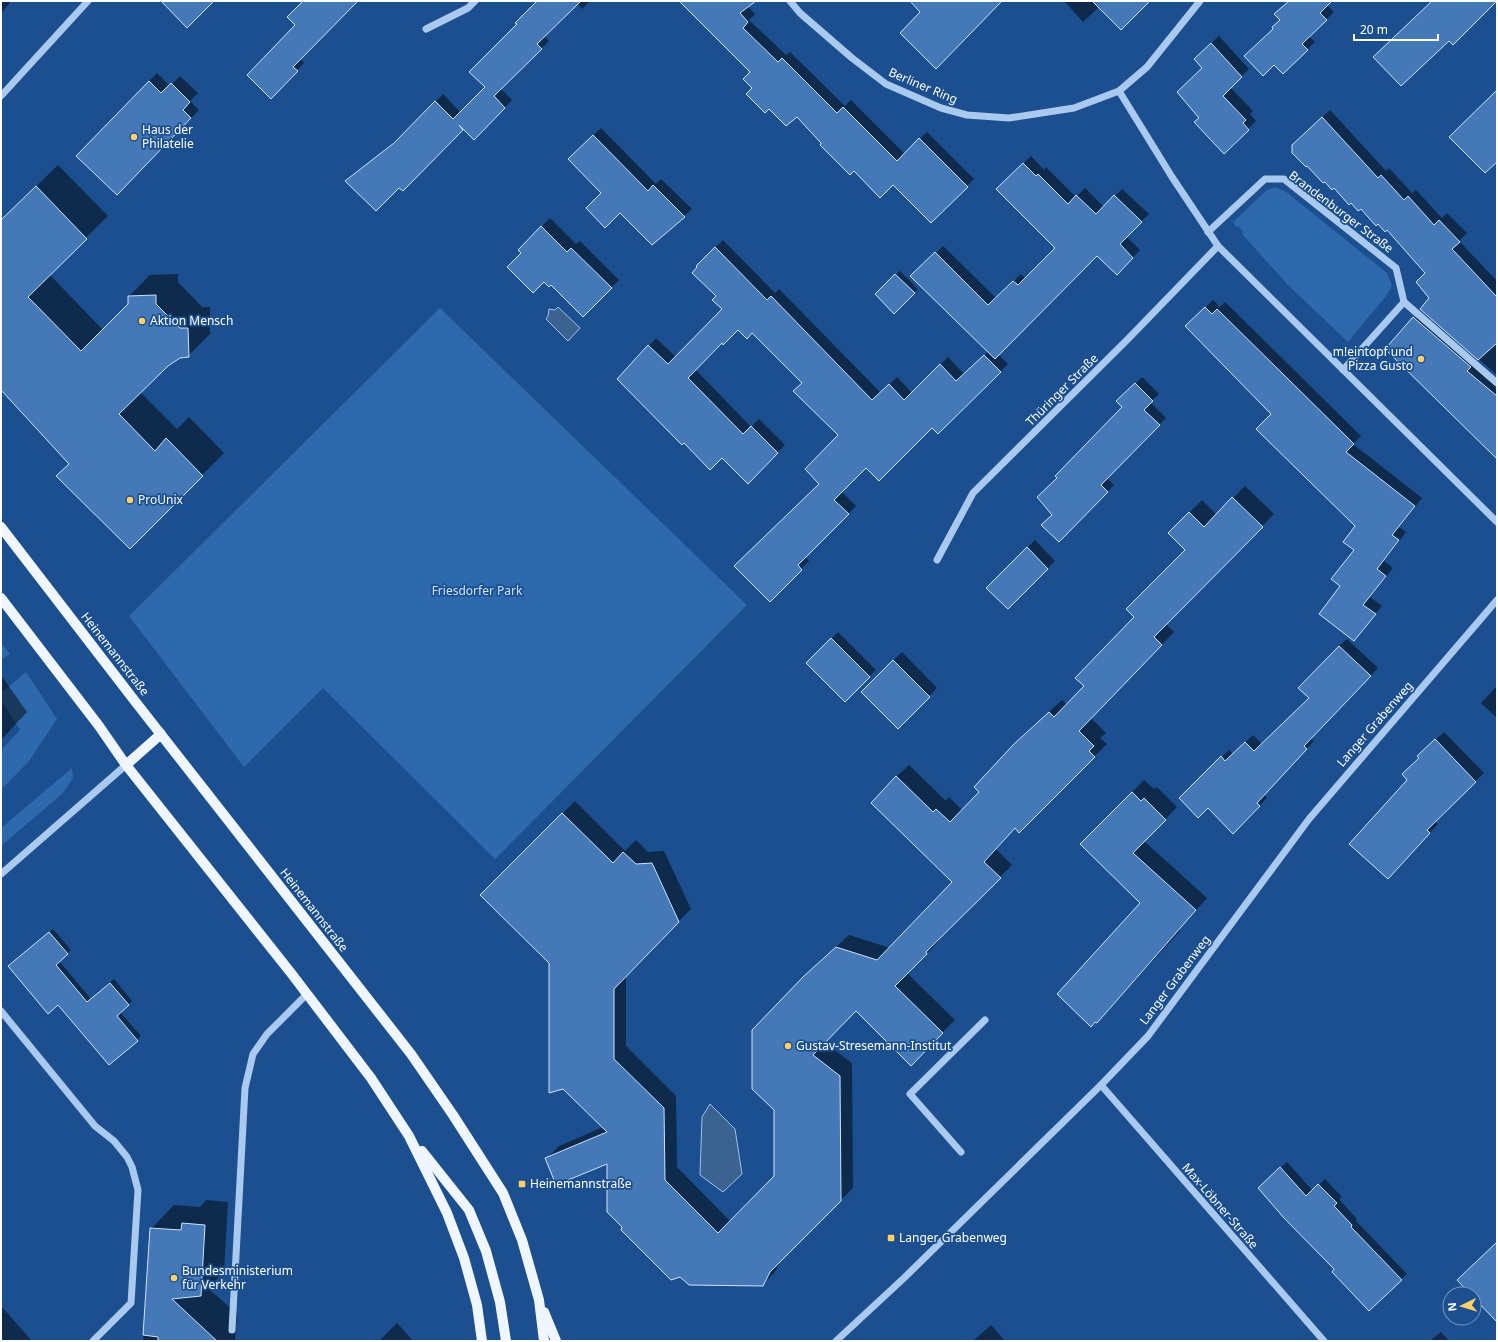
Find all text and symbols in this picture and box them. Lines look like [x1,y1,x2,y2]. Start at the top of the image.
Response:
scale bar [1354,16,1438,42]
text: 20 m [1360,21,1388,38]
street label: Berliner Ring [886,63,960,108]
place label: Haus der Philatelie [142,121,194,152]
marker: Haus der Philatelie [129,132,139,142]
street label: Brandenburger Straße [1286,167,1397,257]
place label: Aktion Mensch [150,312,233,329]
marker: Aktion Mensch [137,316,147,326]
place label: m!eintopf und Pizza Gusto [1333,343,1413,374]
street label: Thüringer Straße [1022,350,1102,430]
marker: m!eintopf und Pizza Gusto [1416,354,1426,364]
place label: ProUnix [138,491,184,508]
marker: ProUnix [125,495,135,505]
park label: Friesdorfer Park [432,582,523,599]
street label: Heinemannstraße [77,608,154,699]
street label: Langer Grabenweg [1333,677,1416,770]
street label: Heinemannstraße [276,864,353,955]
street label: Langer Grabenweg [1135,931,1214,1028]
place label: Gustav-Stresemann-Institut [796,1037,952,1054]
marker: Gustav-Stresemann-Institut [783,1041,793,1051]
street label: Max-Löbner-Straße [1178,1159,1263,1252]
place label: Heinemannstraße [530,1175,632,1192]
marker: Heinemannstraße [517,1179,527,1189]
place label: Langer Grabenweg [899,1229,1007,1246]
marker: Langer Grabenweg [886,1233,896,1243]
place label: Bundesministerium für Verkehr [182,1262,293,1293]
marker: Bundesministerium für Verkehr [169,1273,179,1283]
north arrow [1442,1286,1482,1326]
text: N [1444,1302,1459,1312]

